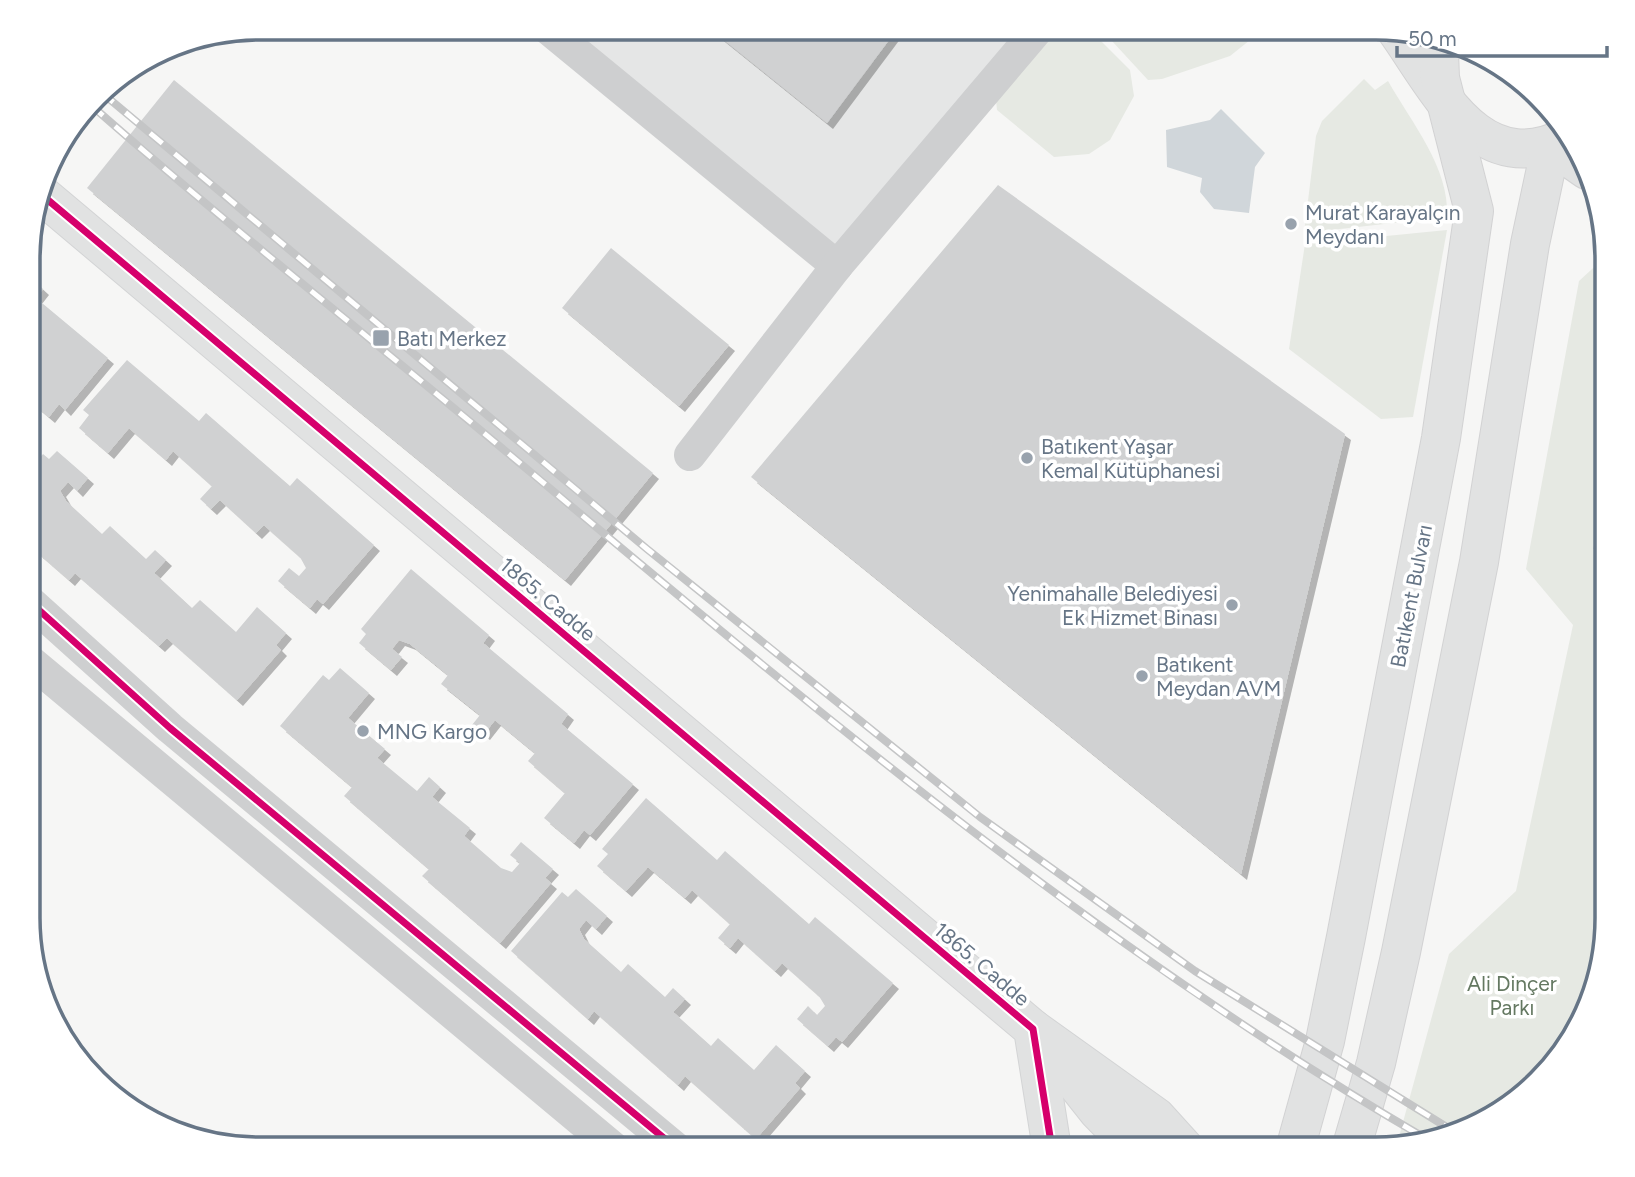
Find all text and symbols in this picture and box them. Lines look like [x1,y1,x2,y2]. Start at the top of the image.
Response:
scale bar [1397,14,1607,58]
text: 50 m [1408,26,1457,51]
place label: Murat Karayalçın Meydanı [1305,200,1461,249]
marker: Murat Karayalçın Meydanı [1283,216,1299,232]
place label: Batı Merkez [397,326,507,351]
marker: Batı Merkez [371,328,391,348]
place label: Batıkent Yaşar Kemal Kütüphanesi [1041,434,1220,483]
marker: Batıkent Yaşar Kemal Kütüphanesi [1019,450,1035,466]
street label: Batıkent Bulvarı [1385,522,1437,670]
street label: 1865. Cadde [495,552,601,646]
place label: Yenimahalle Belediyesi Ek Hizmet Binası [1007,581,1218,630]
marker: Yenimahalle Belediyesi Ek Hizmet Binası [1224,597,1240,613]
place label: Batıkent Meydan AVM [1156,652,1281,701]
marker: Batıkent Meydan AVM [1134,668,1150,684]
place label: MNG Kargo [377,719,487,744]
marker: MNG Kargo [355,723,371,739]
street label: 1865. Cadde [929,917,1035,1011]
park label: Ali Dinçer Parkı [1467,971,1557,1020]

